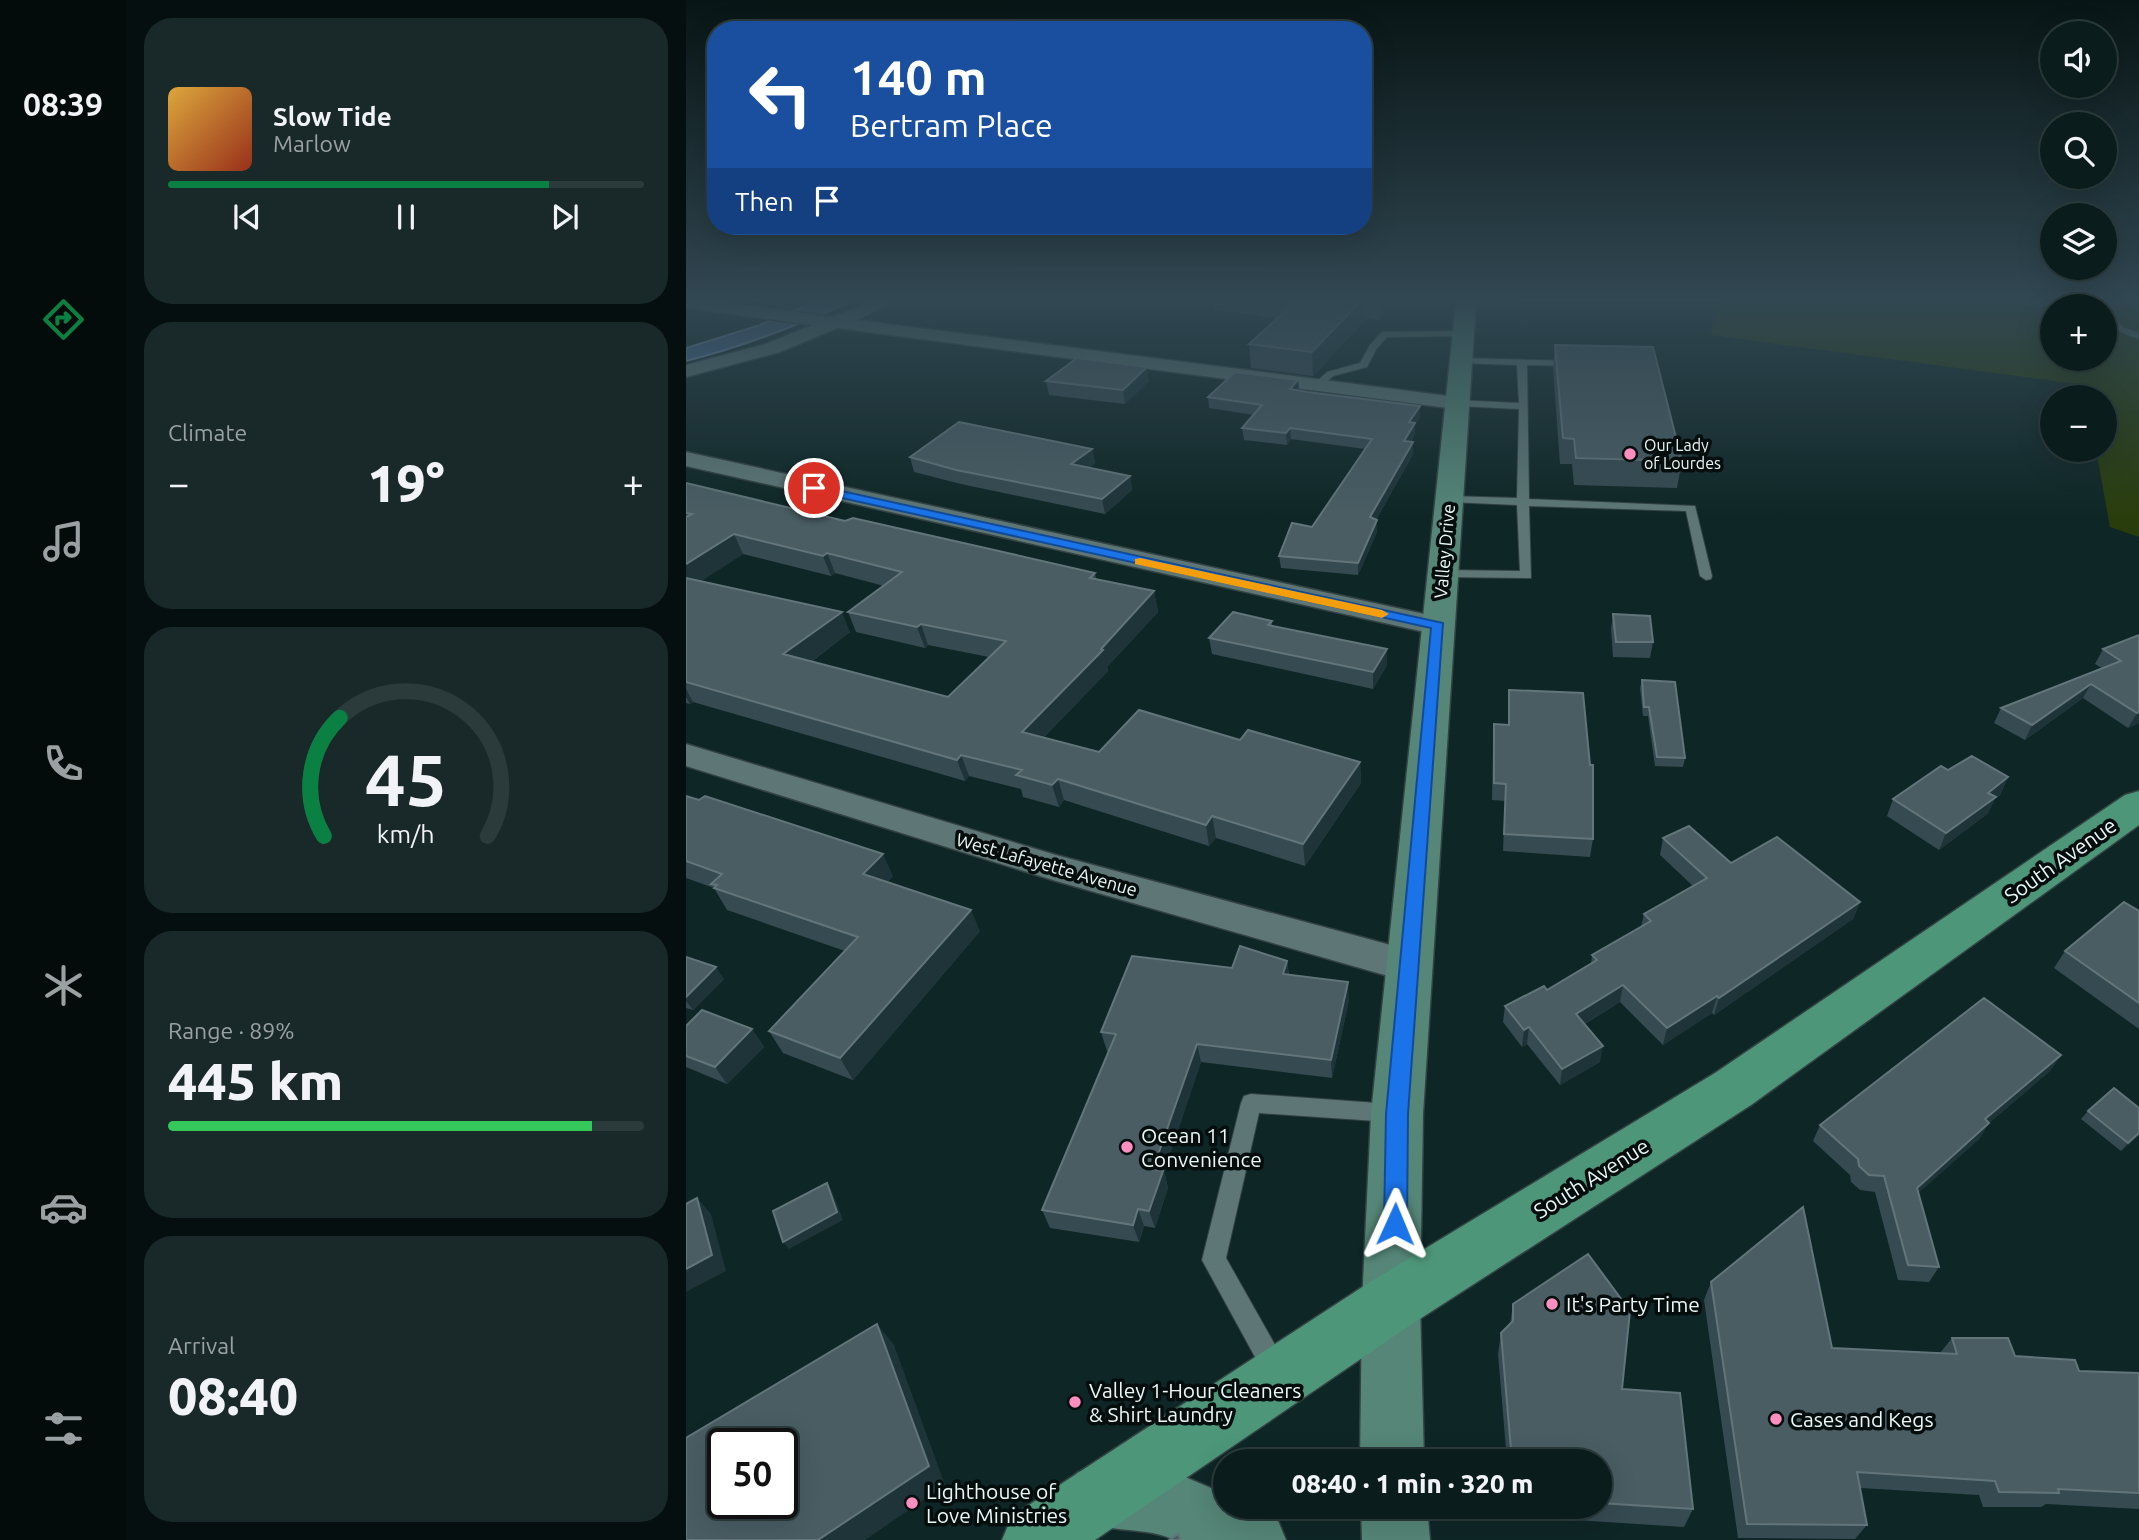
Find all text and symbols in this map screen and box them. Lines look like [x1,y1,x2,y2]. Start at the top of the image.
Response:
map controls [2040,21,2117,462]
button: sound [2040,21,2117,98]
icon: left [735,49,826,140]
text: 140 m [850,49,987,104]
text: 08:39 [23,86,103,122]
text: Slow Tide [273,102,392,131]
text: Bertram Place [850,107,1053,143]
button: search [2040,112,2117,189]
text: Marlow [273,131,351,156]
icon: arrive [808,182,846,220]
text: Then [735,187,794,216]
icon: previous [228,198,266,236]
icon: pause [387,198,425,236]
icon: next [546,198,584,236]
button: layers [2040,203,2117,280]
button: + [2040,294,2117,371]
icon: directions [39,295,88,344]
button: − [2040,385,2117,462]
text: Climate [168,420,247,445]
place label: Our Lady of Lourdes [1644,436,1721,472]
marker: Our Lady of Lourdes [1622,446,1638,462]
text: 19° [367,454,445,512]
pin [784,458,844,518]
text: − [168,462,189,504]
text: + [623,462,644,504]
icon: arrive [795,469,833,507]
street label: Valley Drive [1430,503,1458,599]
icon: music [39,517,88,566]
text: 45 [365,738,447,820]
icon: phone [39,739,88,788]
street label: South Avenue [1999,813,2121,907]
text: km/h [377,820,435,848]
street label: West Lafayette Avenue [954,829,1140,899]
icon: climate [39,961,88,1010]
text: Range · 89% [168,1018,295,1043]
text: 445 km [168,1052,343,1110]
place label: Ocean 11 Convenience [1141,1123,1262,1171]
street label: South Avenue [1529,1133,1653,1223]
marker: Ocean 11 Convenience [1119,1139,1135,1155]
icon: car [39,1183,88,1232]
position arrow [1358,1187,1432,1261]
place label: It's Party Time [1566,1292,1700,1316]
marker: It's Party Time [1544,1296,1560,1312]
text: Arrival [168,1333,235,1358]
text: 08:40 [168,1367,298,1425]
place label: Valley 1-Hour Cleaners & Shirt Laundry [1089,1378,1301,1426]
marker: Valley 1-Hour Cleaners & Shirt Laundry [1067,1394,1083,1410]
icon: filters [39,1404,88,1453]
place label: Cases and Kegs [1790,1407,1934,1431]
marker: Cases and Kegs [1768,1411,1784,1427]
speed limit sign: 50 [707,1428,798,1519]
text: 08:40 · 1 min · 320 m [1292,1469,1533,1498]
place label: Lighthouse of Love Ministries [926,1479,1067,1527]
marker: Lighthouse of Love Ministries [904,1495,920,1511]

